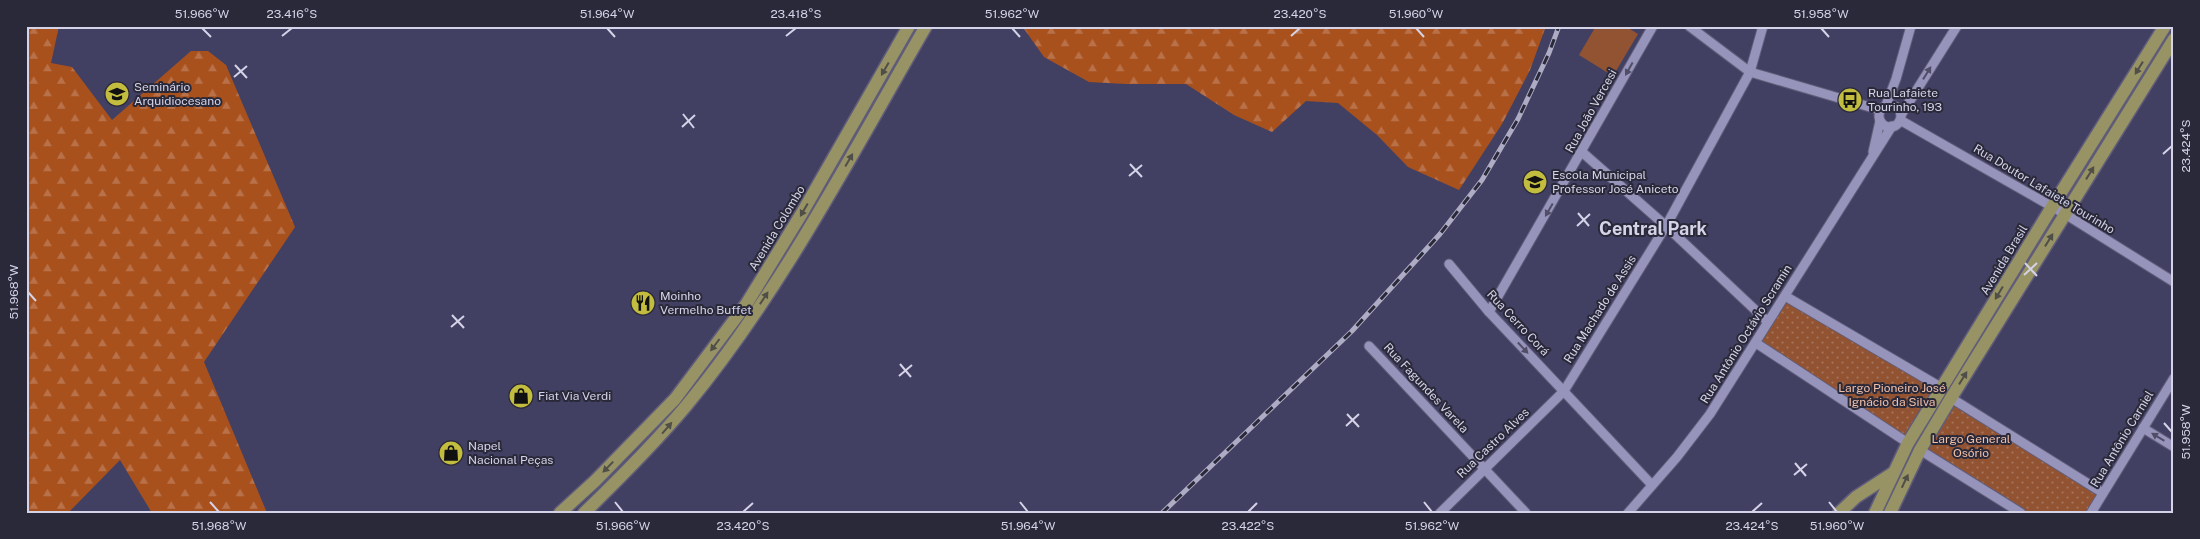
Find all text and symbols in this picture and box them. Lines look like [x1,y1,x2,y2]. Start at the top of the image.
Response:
text: 51.966°W [175,7,230,21]
text: 23.416°S [267,7,317,21]
text: 51.964°W [580,7,635,21]
text: 23.418°S [770,7,822,21]
text: 51.962°W [985,7,1040,21]
text: 23.420°S [1274,7,1326,21]
text: 51.960°W [1389,7,1444,21]
text: 51.958°W [1793,7,1849,21]
one-way arrow [881,61,889,76]
one-way arrow [1625,61,1633,76]
one-way arrow [2135,61,2144,74]
street label: Rua João Vercesi [1562,67,1620,155]
one-way arrow [1922,67,1932,80]
place label: Seminário Arquidiocesano [134,80,221,108]
school or university icon: Seminário Arquidiocesano [104,81,130,107]
place label: Rua Lafaiete Tourinho, 193 [1868,86,1942,114]
bus stop icon: Rua Lafaiete Tourinho, 193 [1837,87,1863,113]
text: 23.424°S [2179,119,2193,173]
street label: Rua Doutor Lafaiete Tourinho [1971,141,2117,237]
one-way arrow [845,152,853,167]
one-way arrow [2086,167,2095,180]
place label: Escola Municipal Professor José Aniceto [1552,168,1679,196]
school or university icon: Escola Municipal Professor José Aniceto [1522,169,1548,195]
street label: Avenida Colombo [746,183,808,273]
one-way arrow [800,203,809,216]
one-way arrow [1544,203,1553,216]
district label: Central Park [1599,218,1708,239]
street label: Avenida Brasil [1978,222,2031,297]
one-way arrow [2044,234,2053,247]
street label: Rua Machado de Assis [1561,252,1639,366]
street label: Rua Antônio Octávio Scramin [1697,262,1795,406]
text: 51.968°W [7,264,21,319]
street label: Rua Cerro Corá [1484,287,1552,359]
one-way arrow [1995,287,2004,300]
place label: Moinho Vermelho Buffet [660,289,752,317]
restaurant icon: Moinho Vermelho Buffet [630,290,656,316]
one-way arrow [760,292,769,305]
one-way arrow [710,338,720,352]
street label: Rua Fagundes Varela [1381,340,1471,436]
one-way arrow [1517,341,1529,353]
one-way arrow [1958,372,1967,385]
park label: Largo Pioneiro José Ignácio da Silva [1838,381,1946,409]
shop icon: Fiat Via Verdi [508,383,534,409]
street label: Rua Antônio Carniel [2088,388,2157,490]
place label: Fiat Via Verdi [538,389,611,403]
text: 51.958°W [2179,404,2193,460]
street label: Rua Castro Alves [1454,405,1532,481]
one-way arrow [661,421,672,434]
park label: Largo General Osório [1932,432,2011,460]
one-way arrow [2152,433,2165,442]
place label: Napel Nacional Peças [468,439,553,467]
shop icon: Napel Nacional Peças [438,440,464,466]
one-way arrow [602,461,614,473]
one-way arrow [1901,474,1909,489]
text: 51.968°W [192,519,247,533]
text: 51.966°W [596,519,651,533]
text: 23.420°S [717,519,769,533]
text: 51.964°W [1001,519,1056,533]
text: 23.422°S [1222,519,1274,533]
text: 51.962°W [1405,519,1460,533]
text: 23.424°S [1725,519,1779,533]
text: 51.960°W [1810,519,1865,533]

